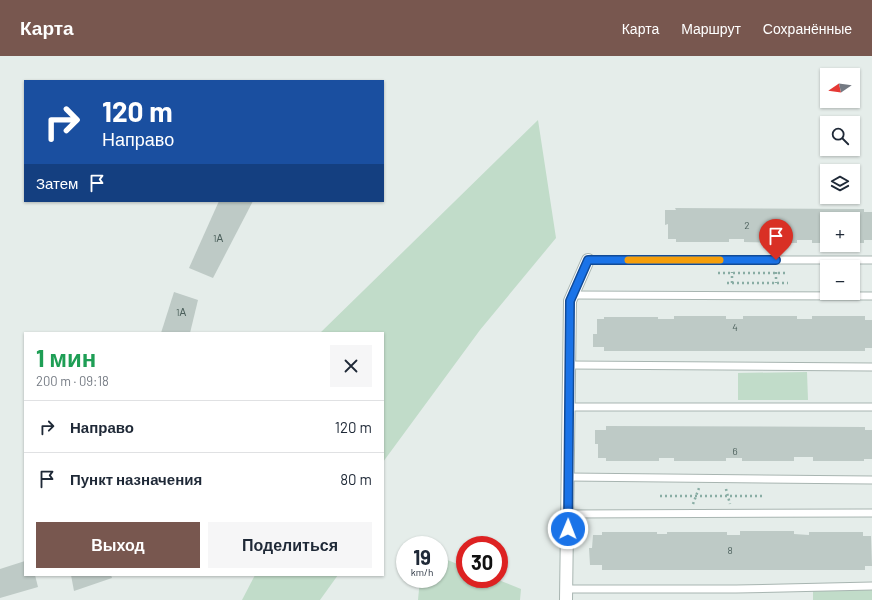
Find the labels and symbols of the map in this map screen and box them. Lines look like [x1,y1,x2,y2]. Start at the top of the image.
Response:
north arrow [820,68,860,108]
house number: 2 [744,219,750,231]
pin [759,219,793,260]
house number: 1А [213,232,223,244]
house number: 1А [176,306,186,318]
house number: 4 [732,321,738,333]
house number: 6 [732,445,738,457]
position arrow [547,508,589,550]
speed limit sign: 30 [456,536,508,588]
house number: 8 [727,544,733,556]

